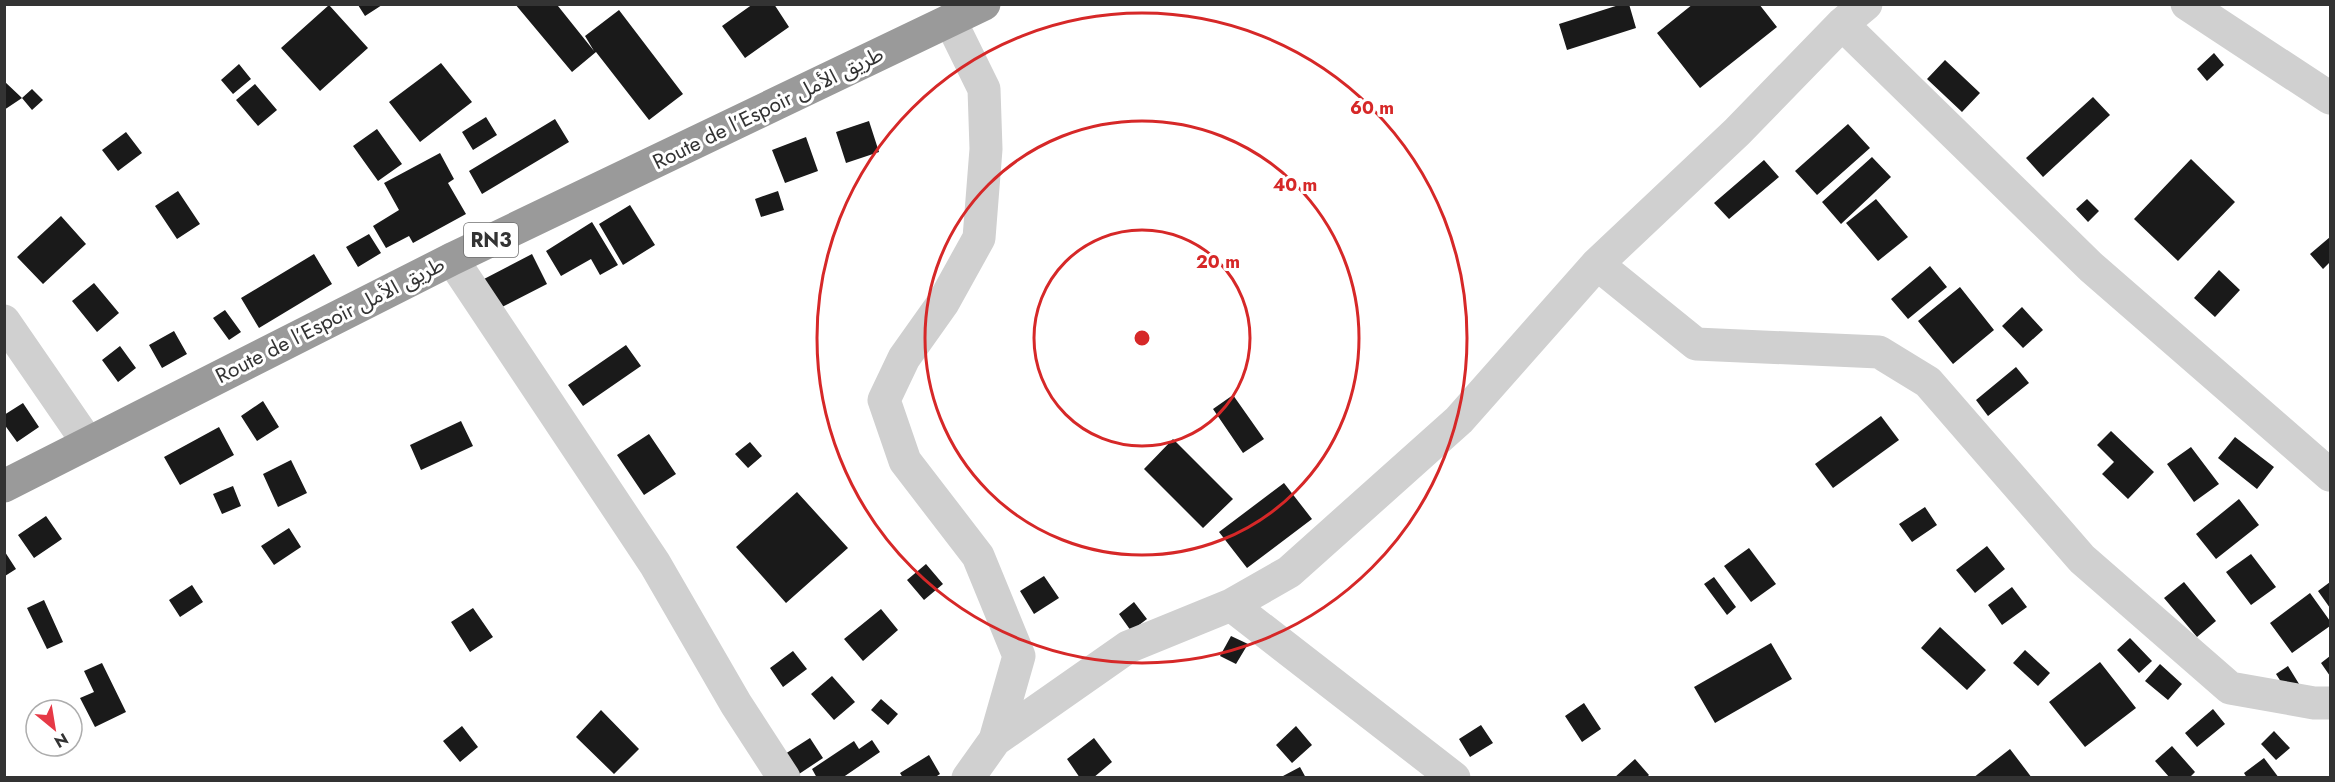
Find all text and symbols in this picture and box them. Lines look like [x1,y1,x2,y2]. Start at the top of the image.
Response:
street label: Route de l’Espoir طريق الأمل [647,39,889,177]
text: 60 m [1350,95,1394,121]
text: 40 m [1273,172,1317,198]
road number: RN3 [464,223,518,257]
street label: Route de l’Espoir طريق الأمل [210,249,450,391]
text: 20 m [1196,249,1240,275]
centre of rings [1132,328,1152,348]
north arrow [24,698,84,758]
text: N [50,727,73,754]

